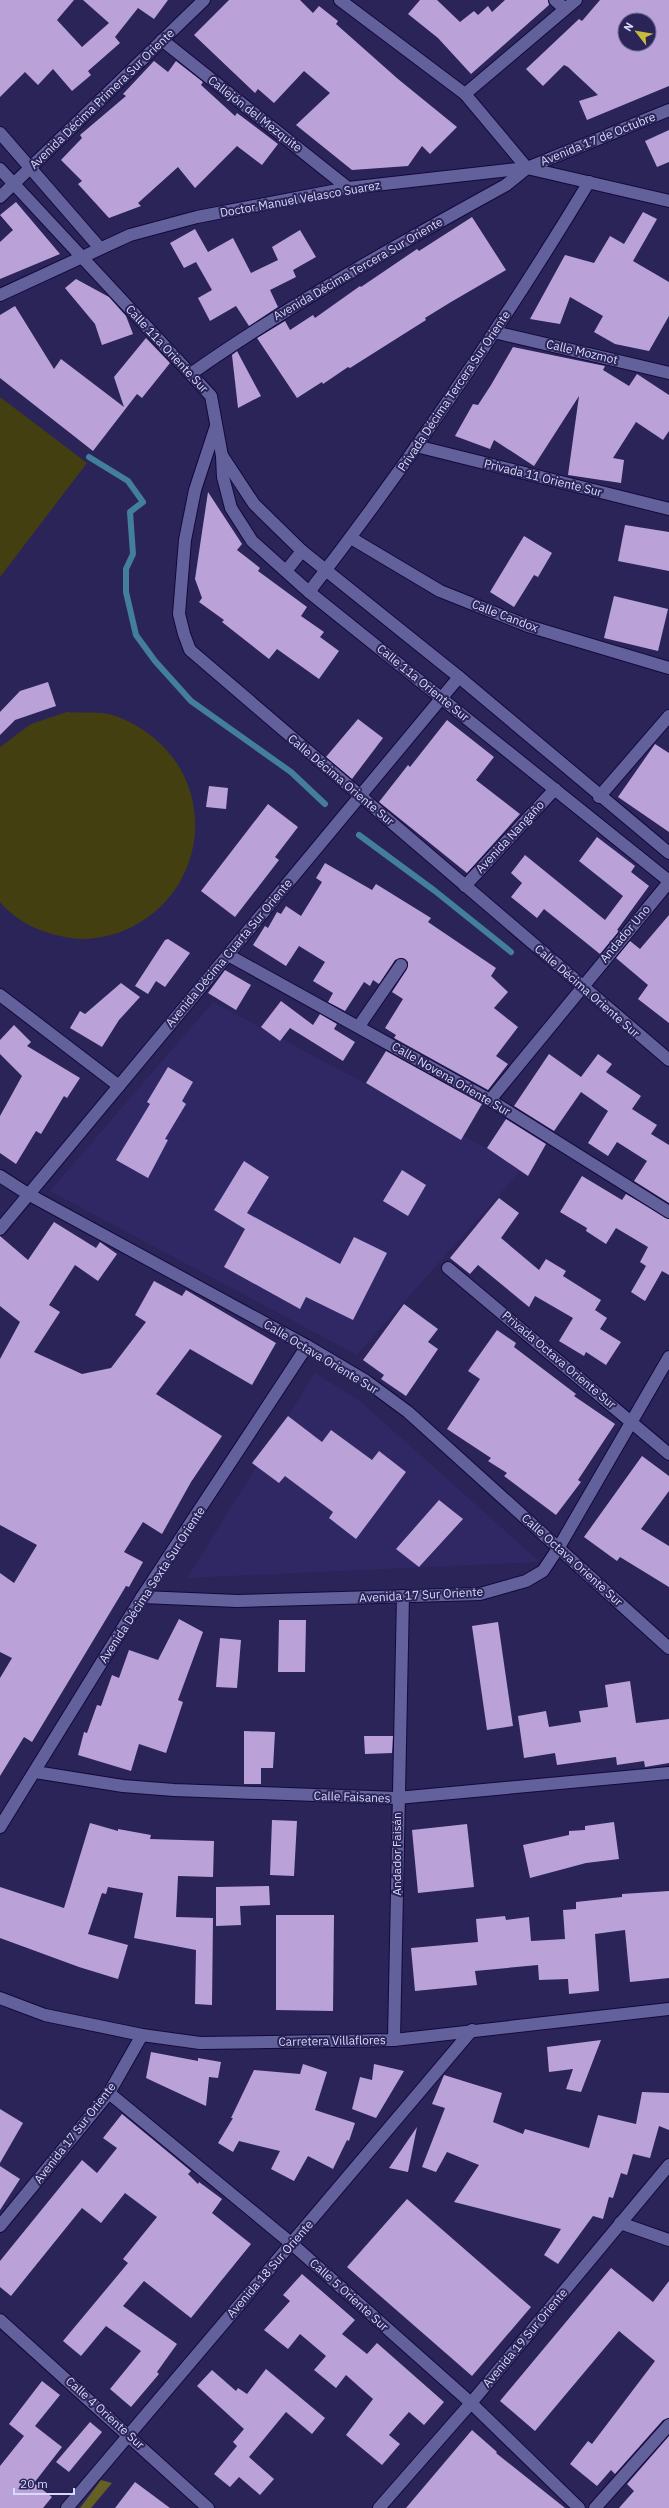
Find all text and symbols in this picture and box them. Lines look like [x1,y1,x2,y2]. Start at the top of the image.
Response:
north arrow [617,12,657,52]
text: N [620,20,636,34]
street label: Avenida Décima Primera Sur Oriente [26,25,177,172]
street label: Callejón del Mezquite [205,72,306,155]
street label: Avenida 17 de Octubre [538,108,658,169]
street label: Doctor Manuel Velasco Suarez [219,177,382,220]
street label: Avenida Décima Tercera Sur Oriente [270,213,446,323]
street label: Calle 11a Oriente Sur [123,302,212,396]
street label: Privada Décima Tercera Sur Oriente [394,307,513,474]
street label: Calle Mozmot [545,336,619,367]
street label: Privada 11 Oriente Sur [482,456,604,500]
street label: Calle Candox [470,596,541,635]
street label: Calle 11a Oriente Sur [374,641,473,725]
street label: Calle Décima Oriente Sur [285,731,398,829]
street label: Avenida Nangaño [472,797,547,876]
street label: Avenida Décima Cuarta Sur Oriente [162,875,295,1030]
street label: Andador Uno [596,902,653,965]
street label: Calle Décima Oriente Sur [532,941,643,1041]
street label: Calle Novena Oriente Sur [389,1038,514,1119]
street label: Privada Octava Oriente Sur [499,1308,620,1412]
street label: Calle Octava Oriente Sur [261,1316,382,1397]
street label: Avenida Décima Sexta Sur Oriente [95,1503,208,1666]
street label: Calle Octava Oriente Sur [519,1510,626,1609]
street label: Avenida 17 Sur Oriente [359,1584,484,1605]
street label: Calle Faisanes [313,1788,391,1805]
street label: Andador Faisán [389,1812,404,1896]
street label: Carretera Villaflores [278,2032,386,2049]
street label: Avenida 17 Sur Oriente [30,2079,119,2186]
street label: Avenida 18 Sur Oriente [223,2217,316,2320]
street label: Calle 5 Oriente Sur [307,2255,392,2334]
street label: Avenida 19 Sur Oriente [479,2285,571,2390]
street label: Calle 4 Oriente Sur [63,2373,148,2452]
scale bar [14,2470,74,2496]
text: 20 m [20,2476,48,2491]

